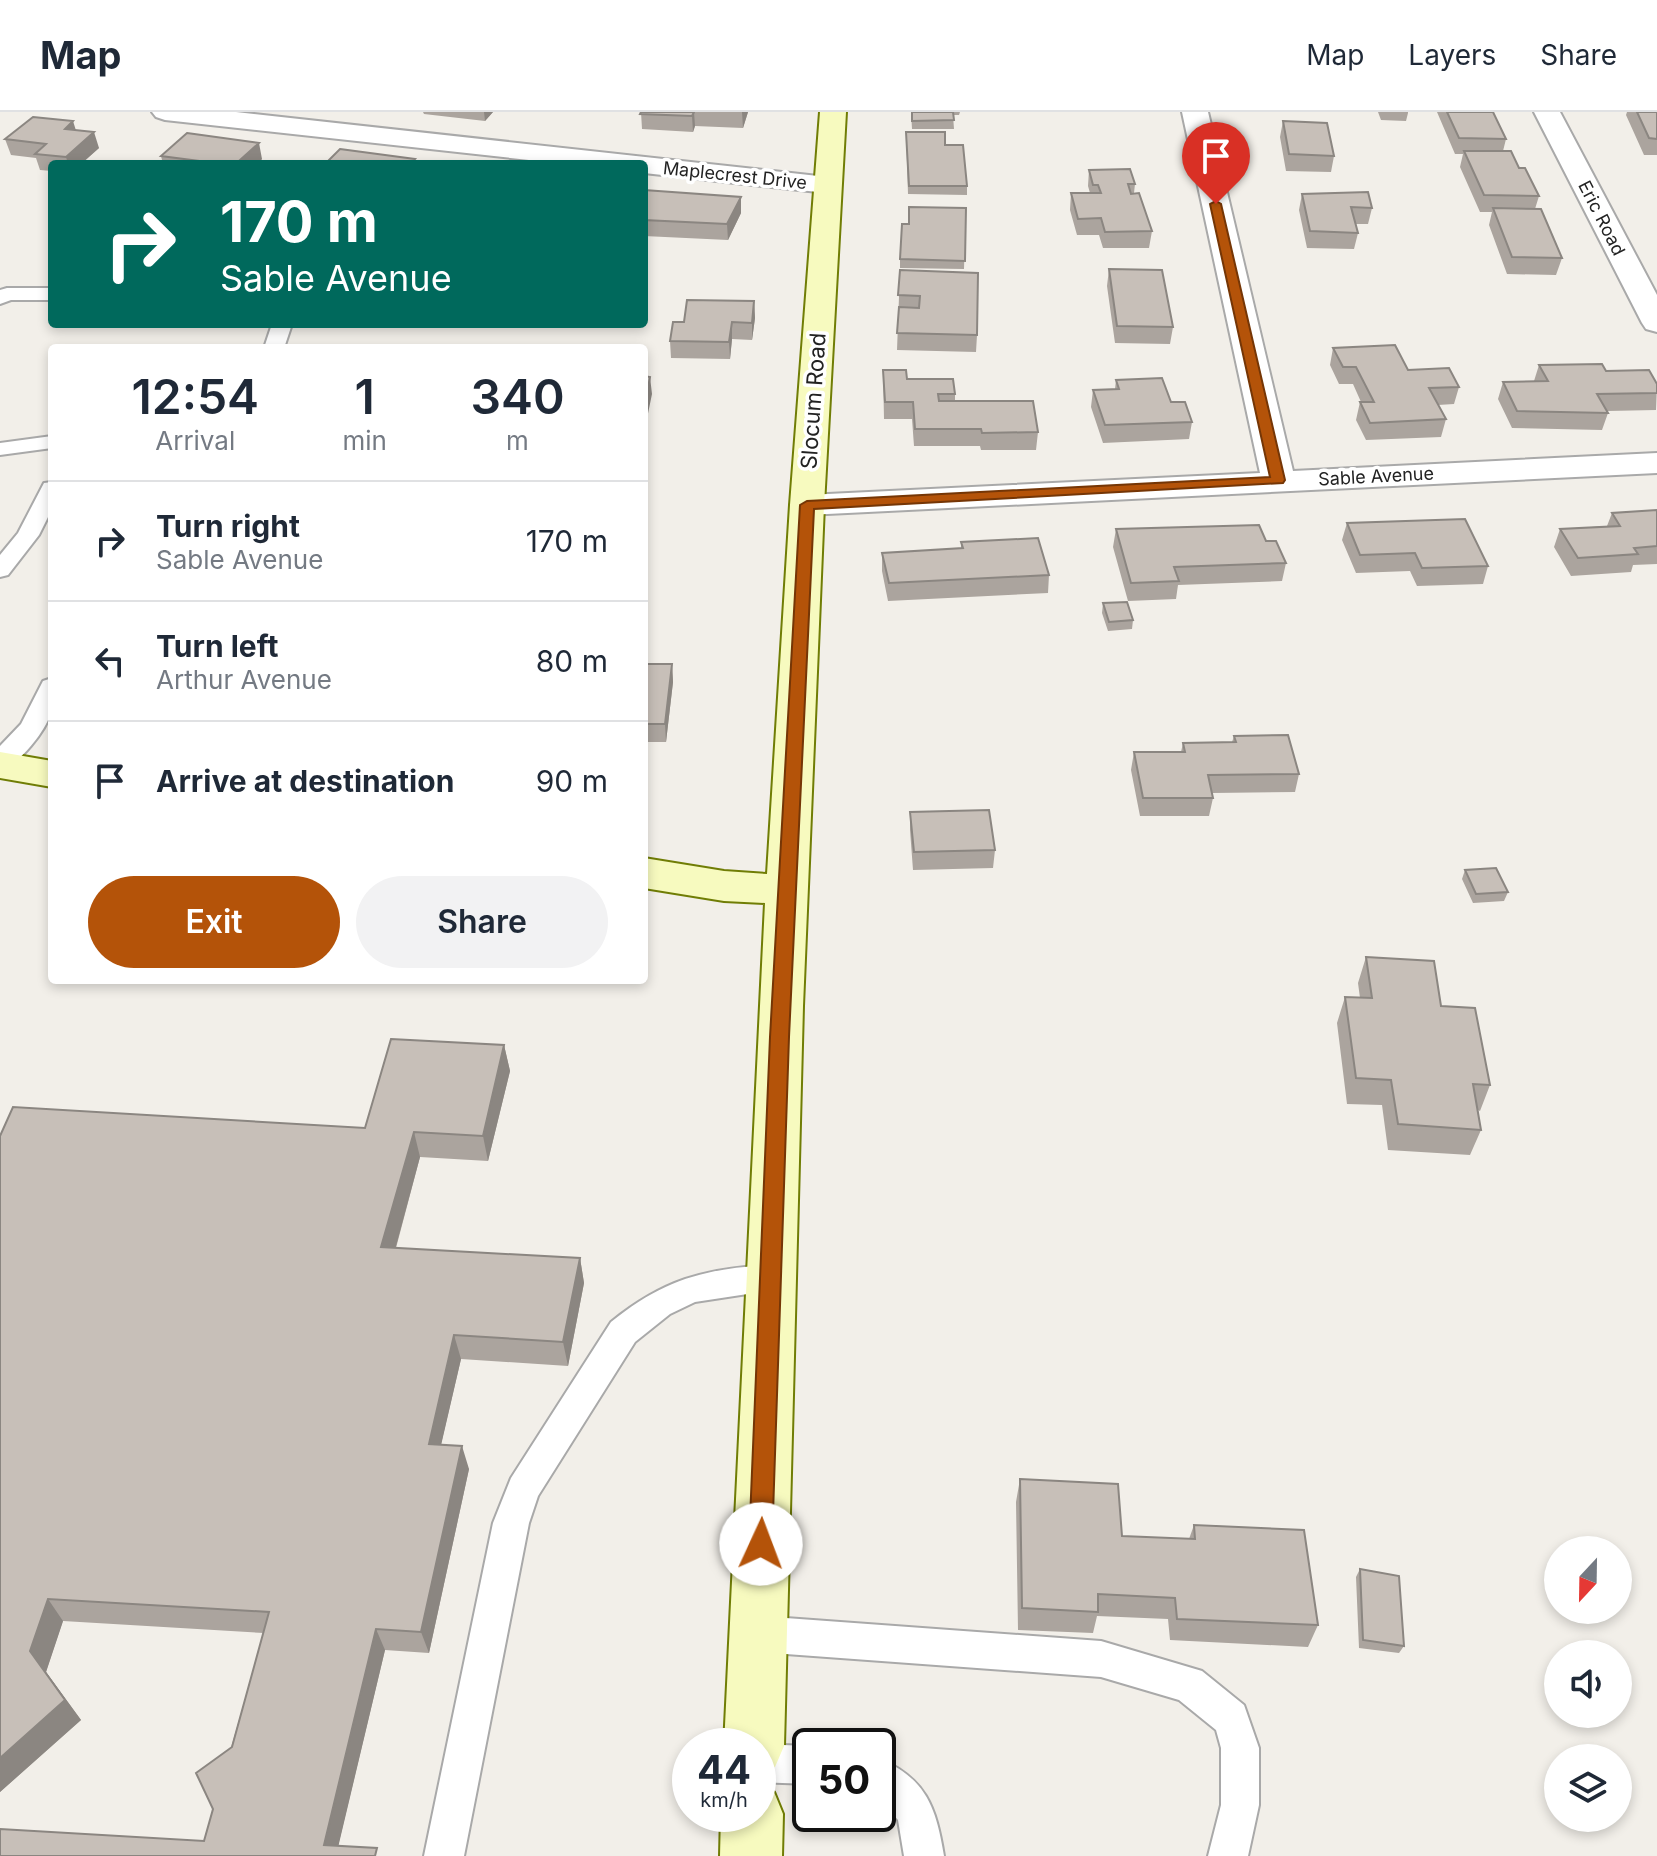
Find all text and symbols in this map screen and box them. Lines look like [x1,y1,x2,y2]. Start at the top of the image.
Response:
text: Map [40,32,121,78]
text: Map [1306,38,1364,72]
text: Layers [1408,38,1496,72]
text: Share [1540,38,1617,72]
pin [1182,122,1250,204]
icon: arrive [1194,134,1238,178]
street label: Maplecrest Drive [662,157,808,193]
street label: Eric Road [1574,177,1630,259]
text: 170 m [220,188,378,256]
icon: right [88,192,192,296]
text: Sable Avenue [220,256,452,300]
street label: Slocum Road [795,332,831,470]
text: 12:54 [131,367,259,426]
text: 1 [355,367,375,426]
text: 340 [470,367,565,426]
text: Arrival [155,425,235,456]
text: min [343,425,387,456]
text: m [506,425,529,456]
street label: Sable Avenue [1318,462,1434,490]
text: Turn right [156,508,300,544]
icon: right [88,519,132,563]
text: 170 m [526,523,608,559]
text: Sable Avenue [156,544,323,575]
text: Turn left [156,628,278,664]
icon: left [88,639,132,683]
text: 80 m [536,643,608,679]
text: Arthur Avenue [156,664,332,695]
icon: arrive [88,759,132,803]
text: Arrive at destination [156,763,454,799]
text: 90 m [536,763,608,799]
button: Exit [88,876,340,968]
button: Share [356,876,608,968]
position arrow [719,1502,803,1586]
north arrow [1544,1536,1632,1624]
map controls [1544,1536,1632,1832]
button: sound [1544,1640,1632,1728]
speed limit sign: 50 [792,1728,896,1832]
button: layers [1544,1744,1632,1832]
text: 44 [697,1745,751,1794]
text: km/h [700,1788,748,1812]

